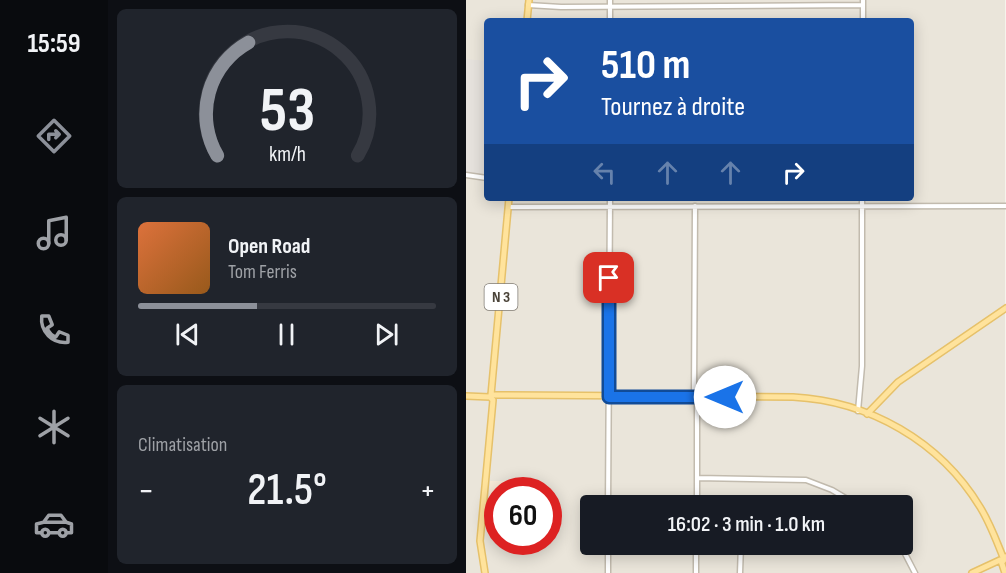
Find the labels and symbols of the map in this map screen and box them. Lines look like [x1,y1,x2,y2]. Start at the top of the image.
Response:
pin [583,252,634,303]
road number: N 3 [484,284,517,310]
position arrow [693,365,757,429]
speed limit sign: 60 [484,477,562,555]

